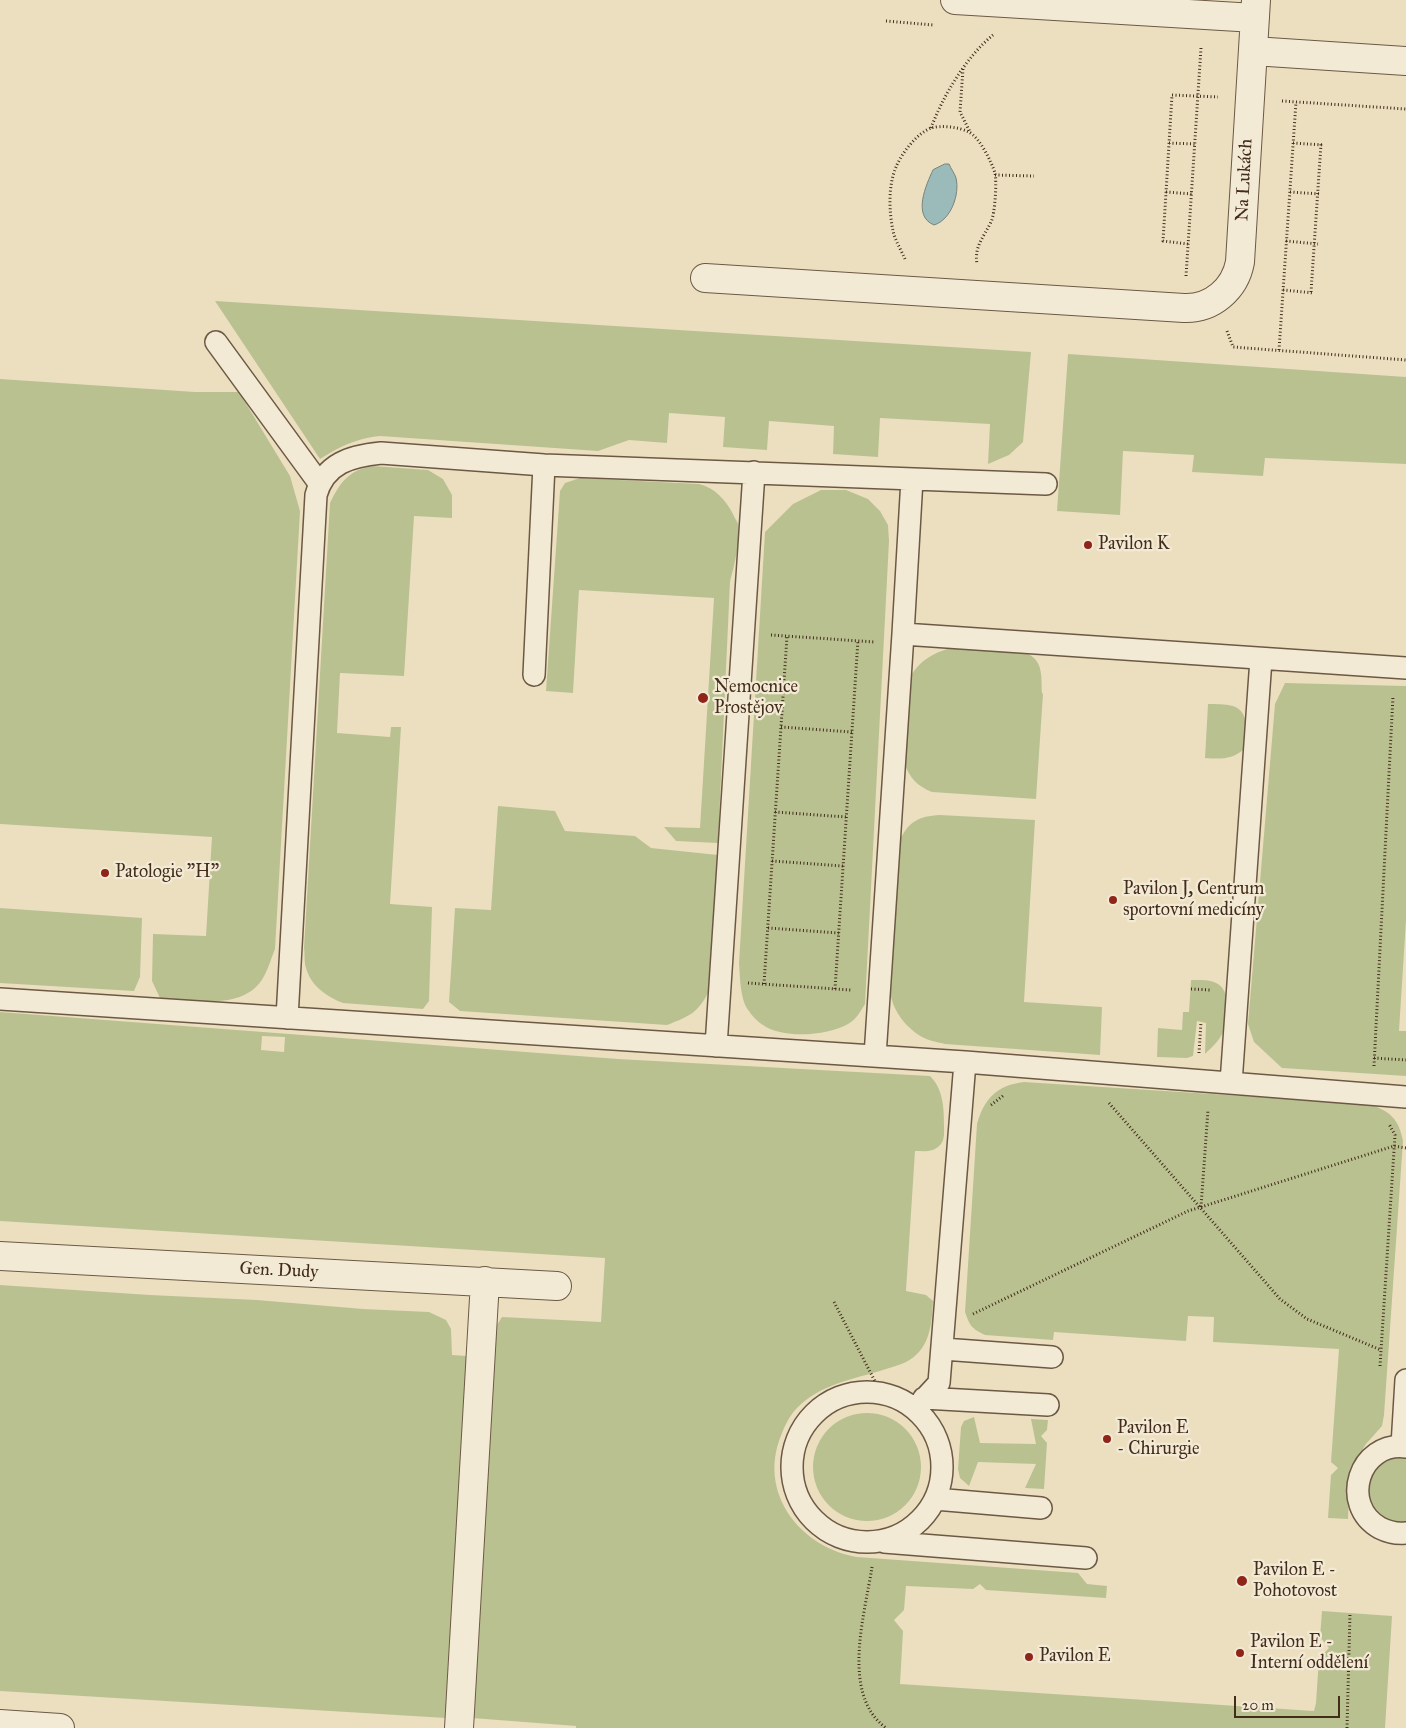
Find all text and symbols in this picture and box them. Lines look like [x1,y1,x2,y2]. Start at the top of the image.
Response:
street label: Na Lukách [1232,138,1258,222]
place label: Pavilon K [1098,534,1169,556]
marker: Pavilon K [1082,539,1094,551]
place label: Nemocnice Prostějov [714,677,798,720]
marker: Nemocnice Prostějov [696,691,710,705]
place label: Patologie "H" [115,862,219,884]
marker: Patologie "H" [99,867,111,879]
place label: Pavilon J, Centrum sportovní medicíny [1123,879,1264,922]
marker: Pavilon J, Centrum sportovní medicíny [1107,894,1119,906]
street label: Gen. Dudy [239,1258,319,1284]
place label: Pavilon E - Chirurgie [1117,1418,1199,1460]
marker: Pavilon E - Chirurgie [1101,1433,1113,1445]
place label: Pavilon E - Pohotovost [1253,1560,1337,1602]
marker: Pavilon E - Pohotovost [1235,1574,1249,1588]
place label: Pavilon E - Interní oddělení [1250,1632,1368,1675]
place label: Pavilon E [1039,1646,1111,1668]
marker: Pavilon E - Interní oddělení [1234,1647,1246,1659]
marker: Pavilon E [1023,1651,1035,1663]
scale bar [1236,1686,1342,1718]
text: 20 m [1242,1696,1274,1714]

